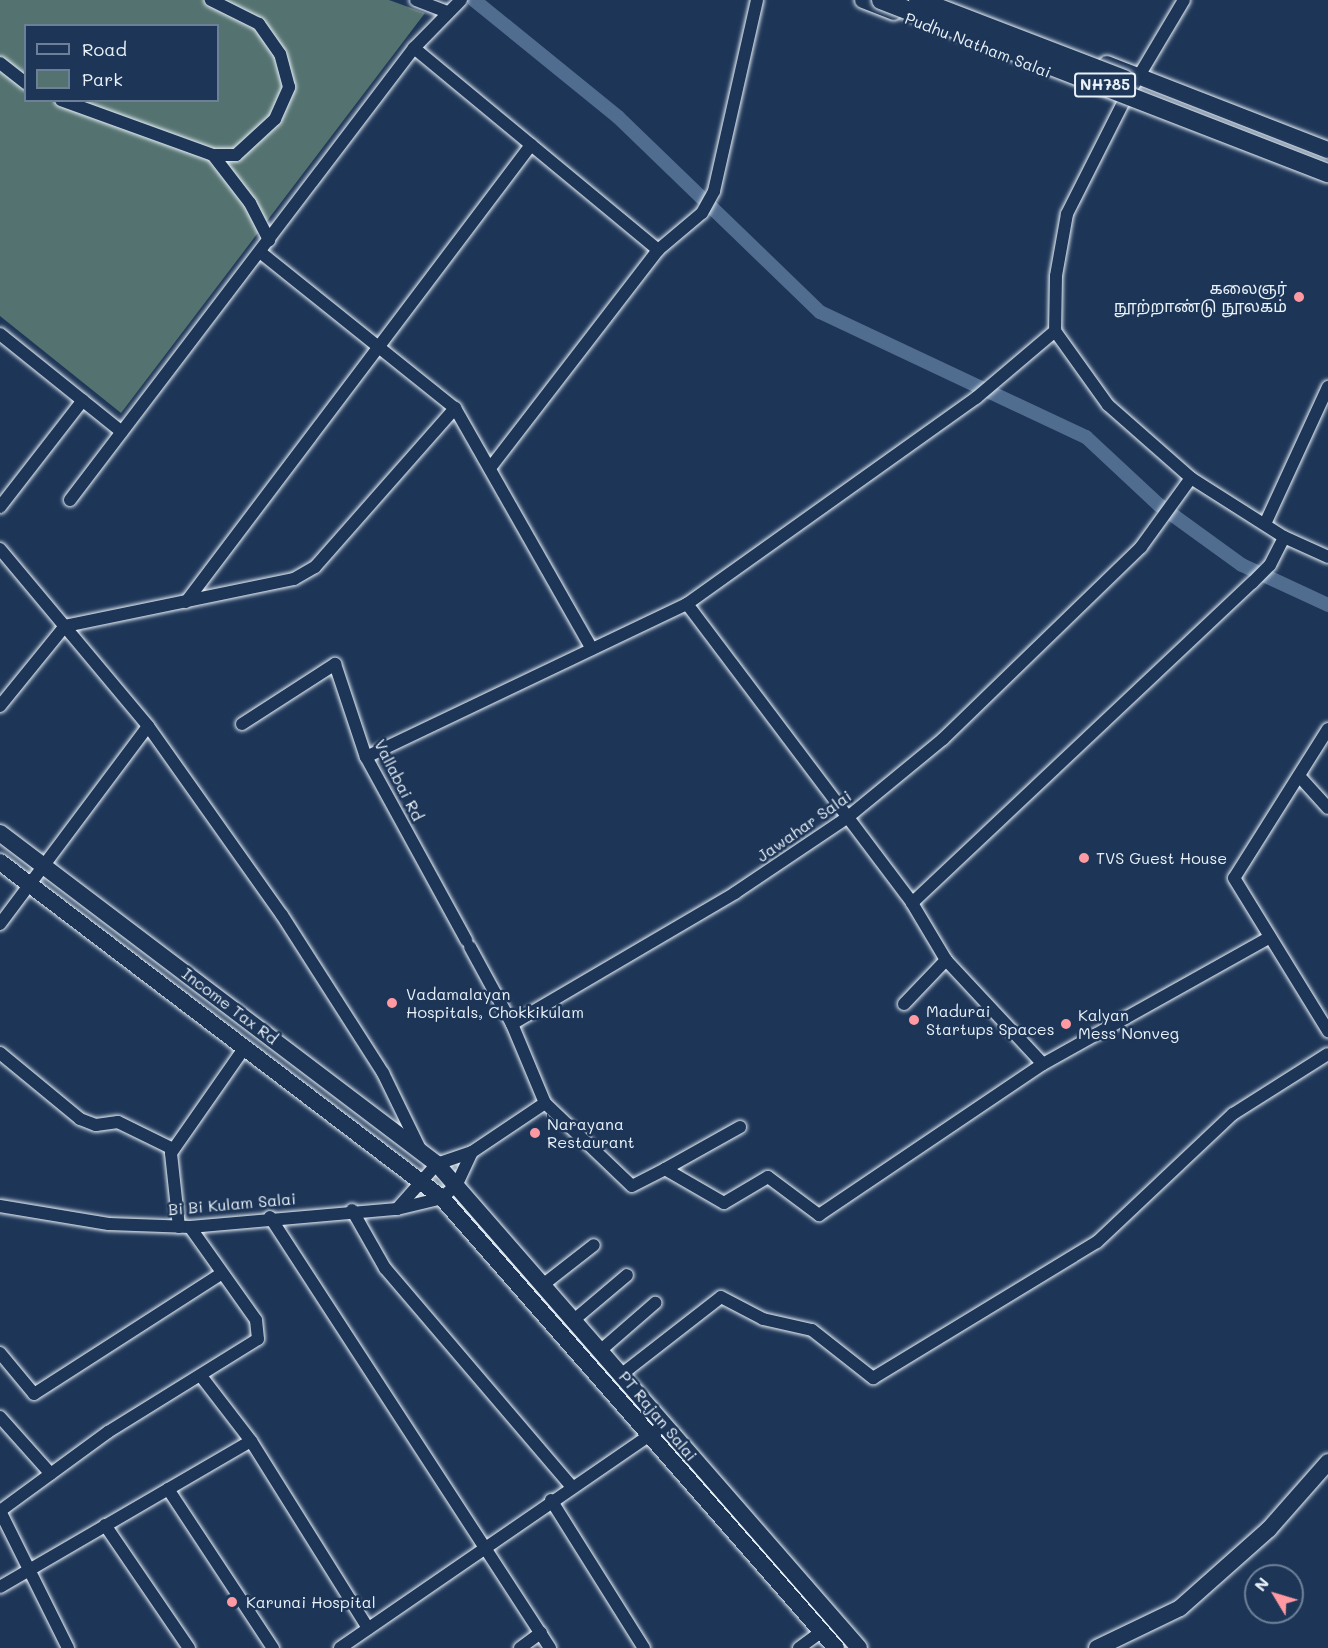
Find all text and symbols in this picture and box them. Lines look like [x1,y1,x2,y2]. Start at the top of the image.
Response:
street label: Pudhu Natham Salai [902,8,1054,82]
legend [24,24,219,102]
text: Road [82,37,127,61]
text: Park [82,67,123,91]
road number: NH785 [1074,73,1136,97]
place label: கலைஞர் நூற்றாண்டு நூலகம் [1114,278,1287,316]
marker: கலைஞர் நூற்றாண்டு நூலகம் [1292,290,1306,304]
street label: Vallabai Rd [370,736,428,824]
street label: Jawahar Salai [753,786,855,866]
place label: TVS Guest House [1096,848,1227,868]
marker: TVS Guest House [1077,851,1091,865]
street label: Income Tax Rd [178,964,282,1048]
place label: Vadamalayan Hospitals, Chokkikulam [406,984,584,1022]
marker: Vadamalayan Hospitals, Chokkikulam [383,994,401,1012]
place label: Madurai Startups Spaces [926,1001,1055,1039]
place label: Kalyan Mess Nonveg [1078,1005,1179,1043]
marker: Madurai Startups Spaces [907,1013,921,1027]
marker: Kalyan Mess Nonveg [1059,1017,1073,1031]
place label: Narayana Restaurant [547,1114,635,1152]
marker: Narayana Restaurant [528,1126,542,1140]
street label: Bi Bi Kulam Salai [167,1189,297,1219]
street label: PT Rajan Salai [615,1367,701,1465]
north arrow [1244,1564,1304,1624]
text: N [1249,1573,1273,1595]
place label: Karunai Hospital [246,1592,376,1612]
marker: Karunai Hospital [223,1593,241,1611]

